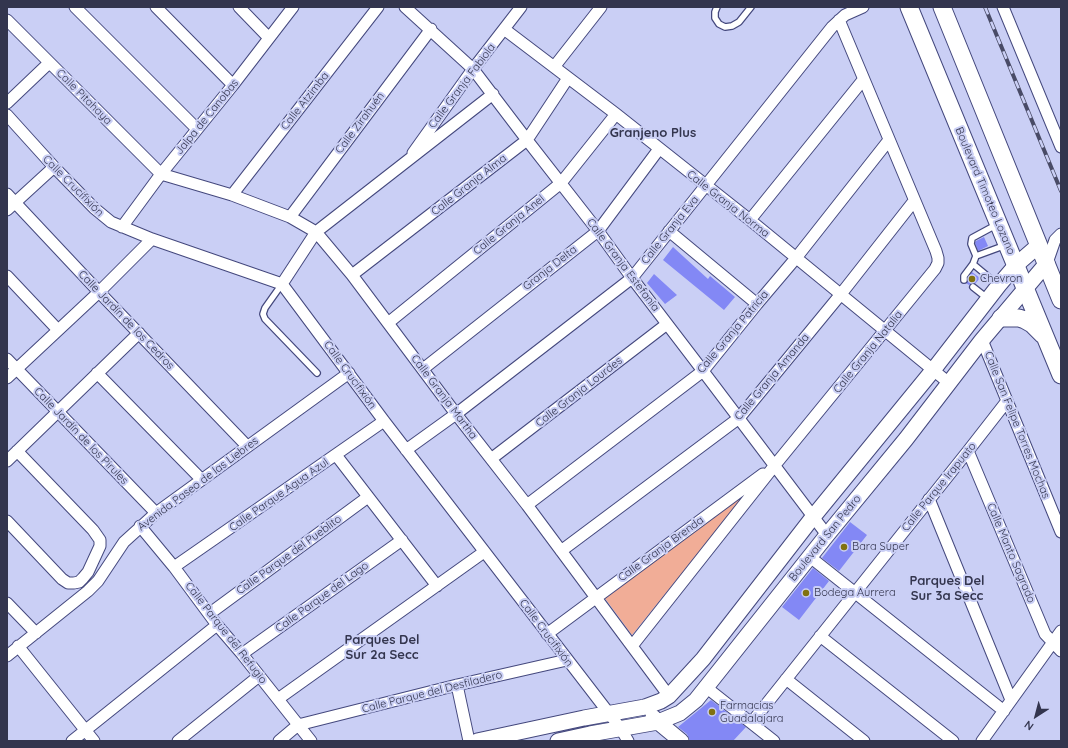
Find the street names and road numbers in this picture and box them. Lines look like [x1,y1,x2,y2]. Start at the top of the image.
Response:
street label: Calle Granja Fabiola [426,41,498,131]
street label: Calle Pitahaya [53,66,115,128]
street label: Calle Atzimba [278,69,332,133]
street label: Jalpa de Canobas [173,77,241,157]
street label: Calle Zirahuén [333,90,387,156]
street label: Boulevard Timoteo Lozano [952,125,1018,257]
street label: Calle Granja Alma [429,152,509,218]
street label: Calle Crucifixión [40,153,106,219]
street label: Calle Granja Norma [684,168,772,240]
street label: Calle Granja Anel [471,192,547,258]
street label: Calle Granja Eva [638,193,702,267]
street label: Calle Granja Estefanía [584,216,662,314]
street label: Granja Delta [521,243,579,293]
street label: Calle Jardín de los Cedros [75,268,177,372]
street label: Calle Granja Patricia [695,288,771,376]
street label: Calle Granja Natalia [831,308,905,396]
street label: Calle Granja Amanda [732,331,812,423]
street label: Calle Crucifixión [321,338,379,412]
street label: Calle San Felipe Torres Mochas [981,350,1053,500]
street label: Calle Granja Martha [408,352,480,442]
street label: Calle Granja Lourdes [533,354,625,430]
street label: Calle Jardín de los Pirules [31,385,131,487]
street label: Avenida Paseo de las Liebres [135,434,261,534]
street label: Calle Parque Irapuato [899,440,979,534]
street label: Calle Parque Agua Azul [227,456,331,534]
street label: Boulevard San Pedro [786,492,864,584]
street label: Calle Manto Sagrado [984,501,1038,605]
street label: Calle Parque del Pueblito [234,512,344,598]
street label: Calle Granja Brenda [616,514,706,584]
street label: Calle Parque del Lago [273,559,371,635]
street label: Calle Parque del Refugio [182,580,270,686]
street label: Calle Crucifixión [516,597,576,669]
street label: Calle Parque del Desfiladero [360,668,504,716]

